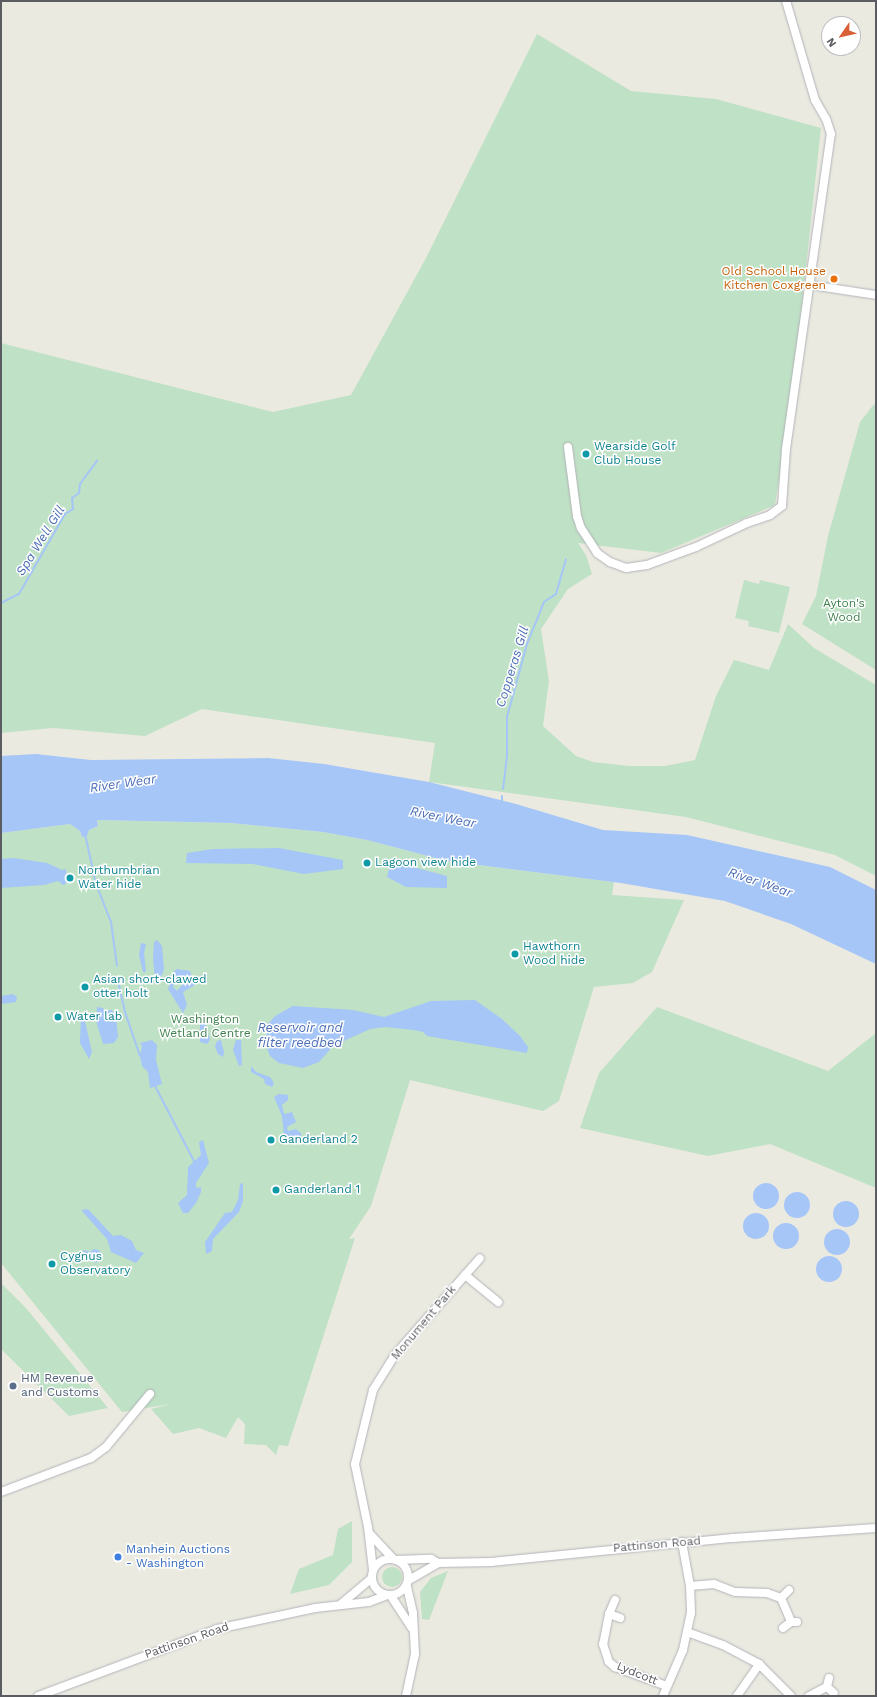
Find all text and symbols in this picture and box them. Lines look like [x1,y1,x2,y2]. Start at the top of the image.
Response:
north arrow [821,16,861,56]
text: N [824,35,839,49]
place label: Old School House Kitchen Coxgreen [721,265,826,293]
marker: Old School House Kitchen Coxgreen [829,274,839,284]
place label: Wearside Golf Club House [594,440,676,468]
marker: Wearside Golf Club House [581,449,591,459]
water label: Spa Well Gill [13,503,69,579]
park label: Ayton's Wood [823,597,865,625]
water label: Copperas Gill [493,624,533,710]
water label: River Wear [89,772,157,796]
water label: River Wear [408,804,478,832]
place label: Lagoon view hide [375,856,477,870]
marker: Lagoon view hide [362,858,372,868]
place label: Northumbrian Water hide [78,864,160,892]
water label: River Wear [726,865,794,901]
marker: Northumbrian Water hide [65,873,75,883]
place label: Hawthorn Wood hide [523,940,585,968]
marker: Hawthorn Wood hide [510,949,520,959]
place label: Asian short-clawed otter holt [93,973,207,1001]
marker: Asian short-clawed otter holt [80,982,90,992]
place label: Water lab [66,1010,123,1024]
marker: Water lab [53,1012,63,1022]
park label: Washington Wetland Centre [159,1013,251,1041]
water label: Reservoir and filter reedbed [257,1021,343,1052]
place label: Ganderland 2 [279,1133,358,1147]
marker: Ganderland 2 [266,1135,276,1145]
place label: Ganderland 1 [284,1183,360,1197]
marker: Ganderland 1 [271,1185,281,1195]
place label: Cygnus Observatory [60,1250,131,1278]
marker: Cygnus Observatory [47,1259,57,1269]
street label: Monument Park [389,1283,459,1363]
place label: HM Revenue and Customs [21,1372,99,1400]
marker: HM Revenue and Customs [8,1381,18,1391]
street label: Pattinson Road [612,1534,702,1556]
place label: Manhein Auctions - Washington [126,1543,231,1571]
marker: Manhein Auctions - Washington [113,1552,123,1562]
street label: Pattinson Road [143,1620,231,1662]
street label: Lydcott [614,1659,660,1689]

